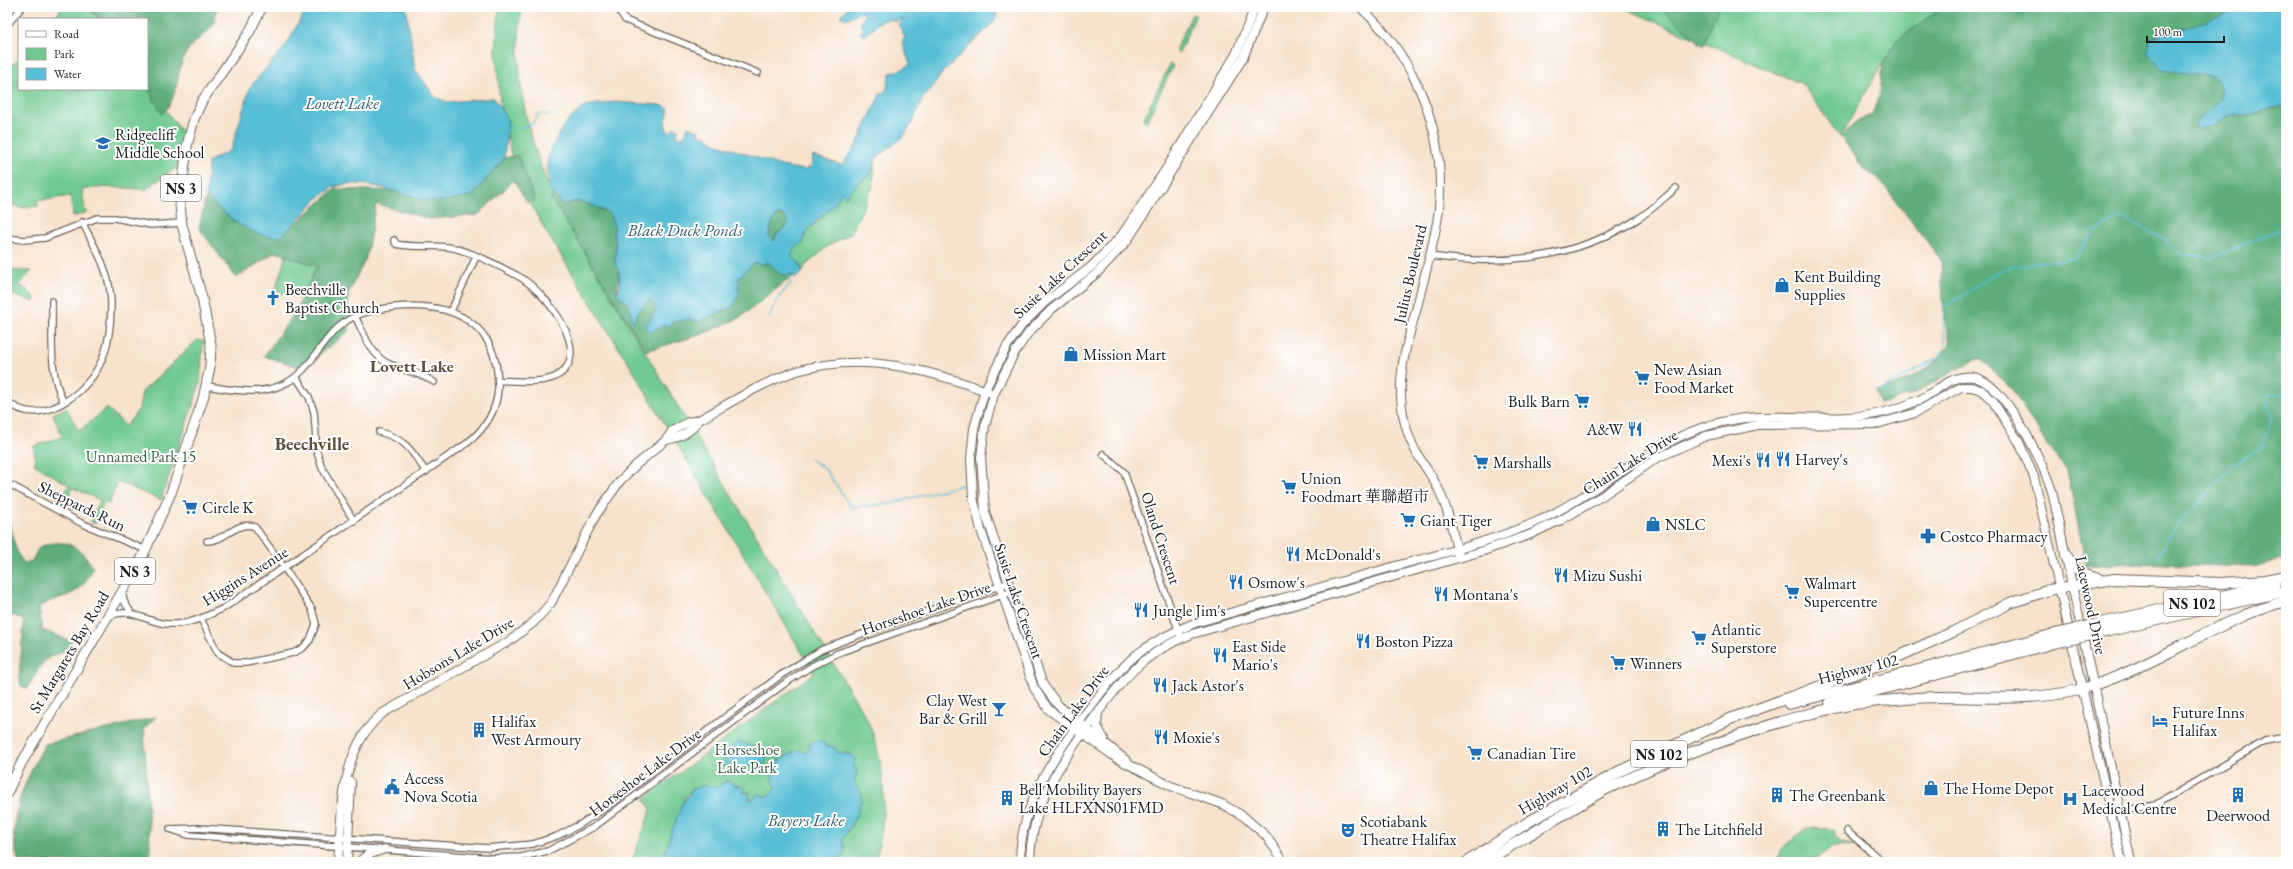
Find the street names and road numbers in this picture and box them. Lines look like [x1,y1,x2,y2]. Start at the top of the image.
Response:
road number: NS 3 [161,175,201,201]
street label: Julius Boulevard [1388,222,1432,327]
street label: Susie Lake Crescent [1009,225,1111,323]
street label: Chain Lake Drive [1578,424,1682,500]
street label: Sheppards Run [35,476,130,536]
street label: Oland Crescent [1136,489,1186,587]
street label: Susie Lake Crescent [989,540,1049,662]
street label: Higgins Avenue [198,541,292,611]
street label: Lacewood Drive [2070,554,2112,656]
road number: NS 3 [115,558,155,584]
street label: Horseshoe Lake Drive [859,576,993,640]
street label: St Margarets Bay Road [24,586,114,717]
road number: NS 102 [2164,590,2220,616]
street label: Hobsons Lake Drive [399,612,517,694]
street label: Highway 102 [1816,649,1901,689]
street label: Chain Lake Drive [1033,661,1113,761]
street label: Horseshoe Lake Drive [585,723,705,821]
road number: NS 102 [1631,741,1687,767]
street label: Highway 102 [1514,760,1596,820]

